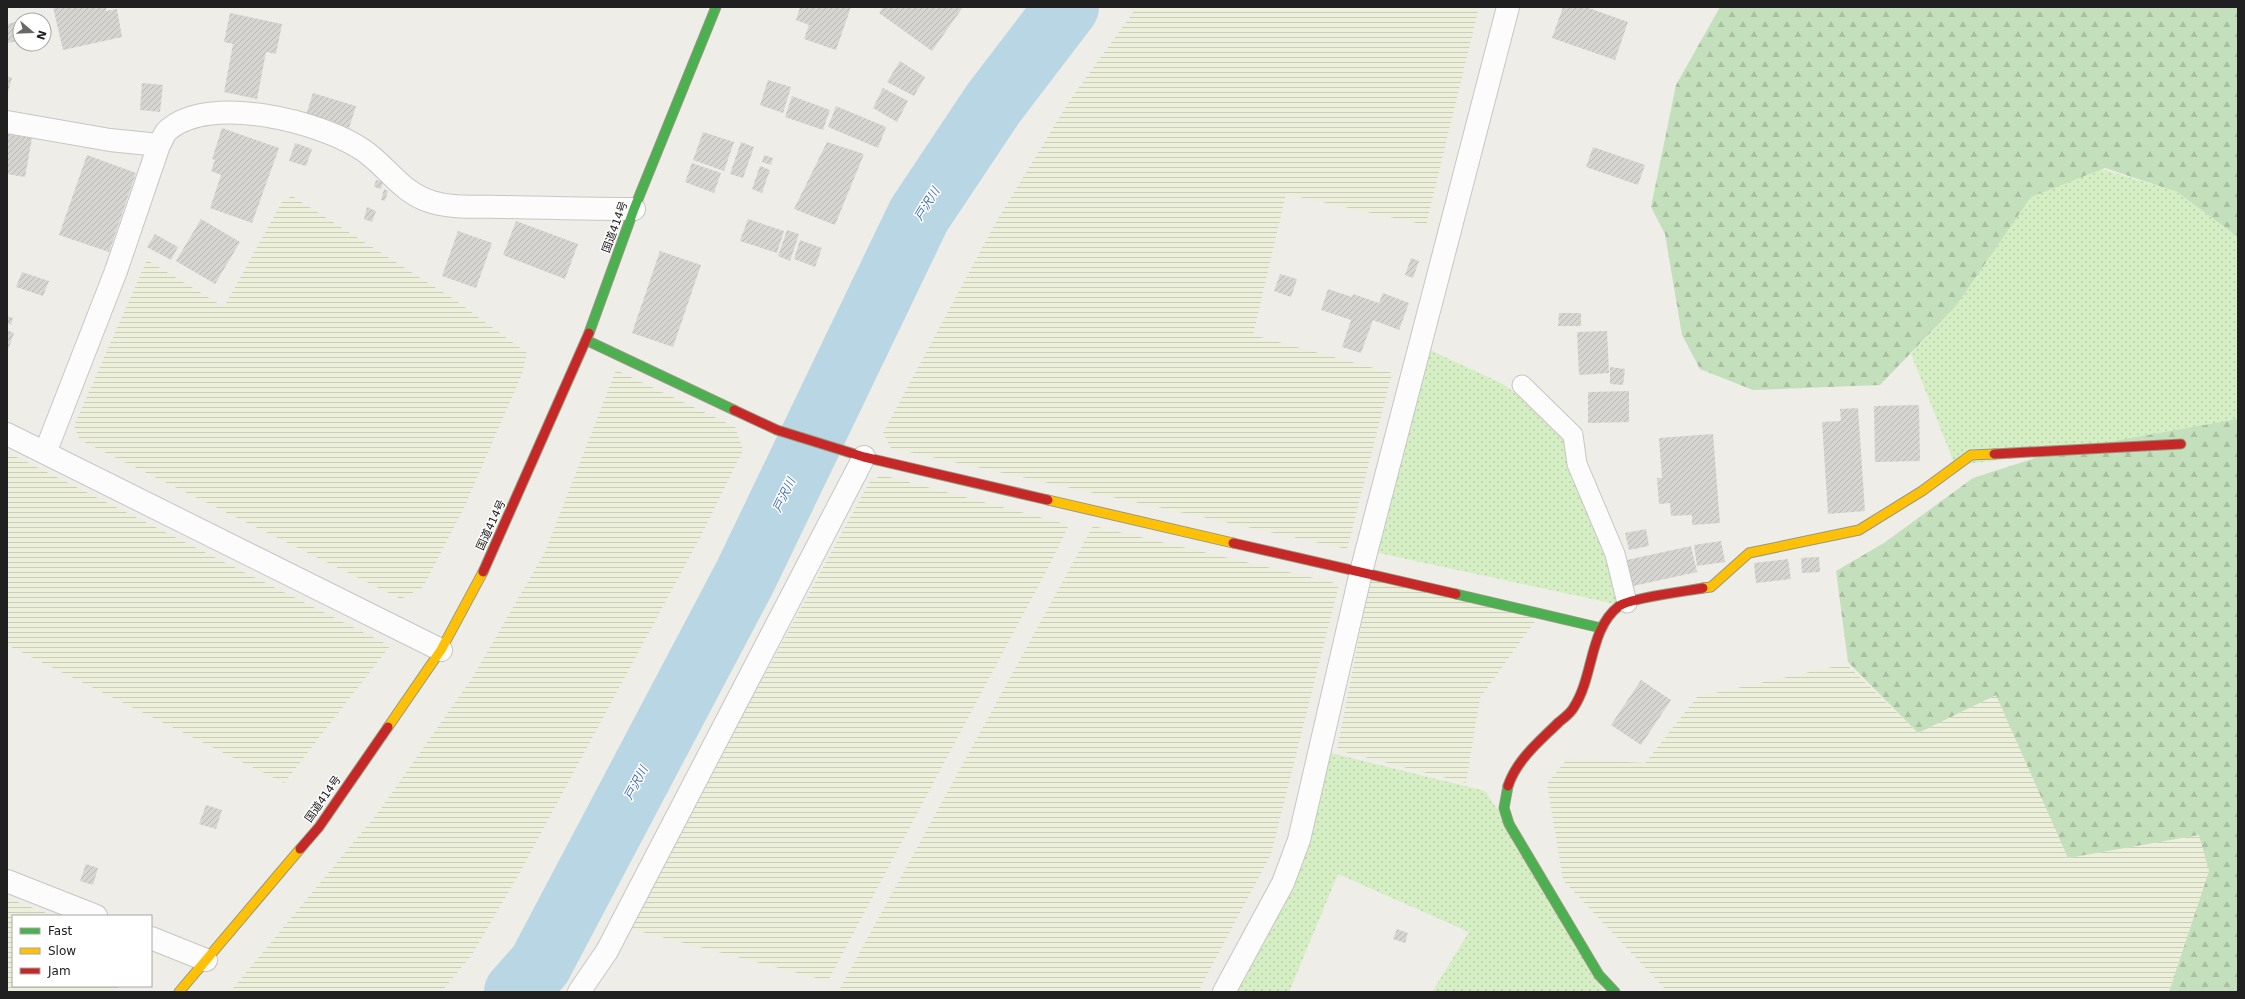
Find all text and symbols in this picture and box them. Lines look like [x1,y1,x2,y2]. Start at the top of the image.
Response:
north arrow [12,12,52,52]
text: N [33,29,49,42]
water label: 戸沢川 [912,183,944,223]
street label: 国道414号 [600,199,630,255]
water label: 戸沢川 [770,474,799,514]
street label: 国道414号 [474,498,508,552]
water label: 戸沢川 [621,762,652,802]
street label: 国道414号 [302,773,344,825]
legend [12,915,152,987]
text: Fast [48,924,72,938]
text: Slow [48,944,76,958]
text: Jam [47,964,71,978]

